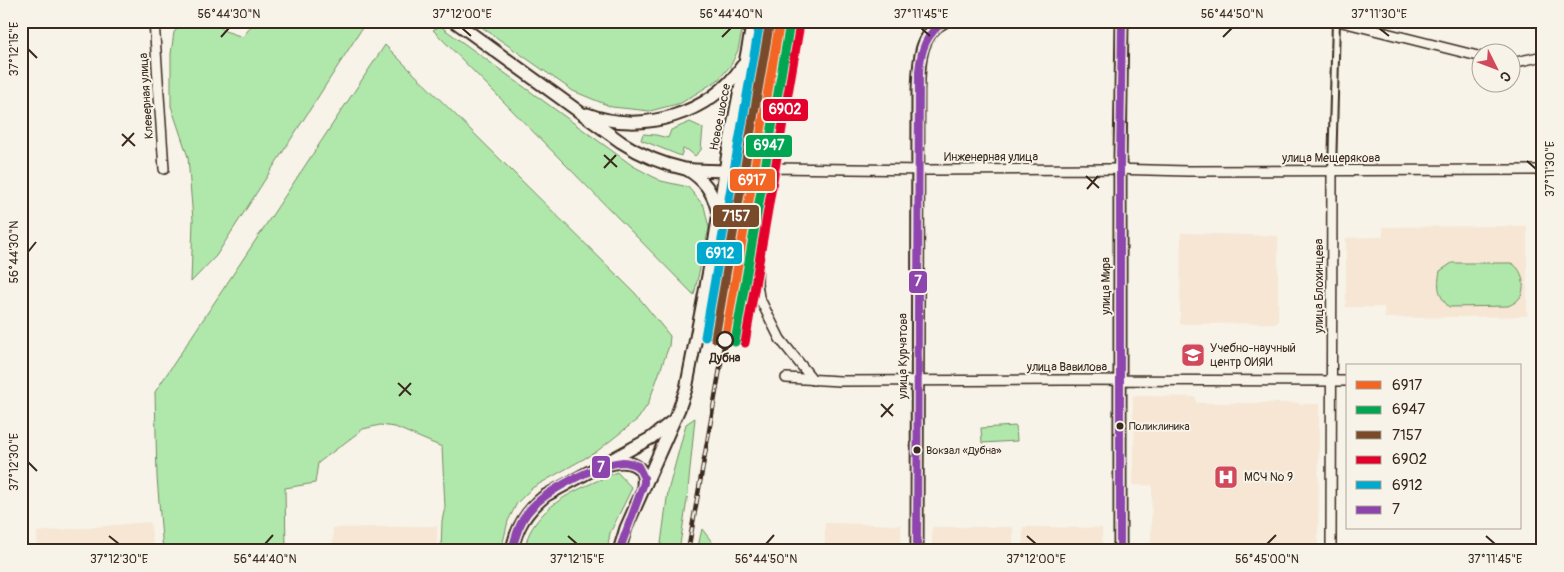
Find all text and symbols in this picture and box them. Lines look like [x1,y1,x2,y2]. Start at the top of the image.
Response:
text: 56°44'30"N [198,7,260,22]
text: 37°12'00"E [432,7,492,22]
text: 56°44'40"N [699,7,763,22]
text: 37°11'45"E [894,7,948,22]
text: 56°44'50"N [1201,7,1263,22]
text: 37°11'30"E [1351,7,1407,22]
text: 37°12'15"E [7,22,22,76]
north arrow [1472,42,1522,92]
street label: Клеверная улица [136,52,157,140]
text: С [1496,67,1514,86]
street label: Новое шоссе [707,82,734,152]
line badge: 6902 [762,98,809,122]
text: 6902 [769,101,802,118]
line badge: 6947 [745,134,793,158]
text: 6947 [754,137,785,154]
text: 37°11'30"E [1543,141,1558,197]
street label: Инженерная улица [944,150,1038,165]
street label: улица Мещерякова [1281,151,1380,166]
line badge: 6917 [729,168,776,192]
text: 6917 [738,172,767,189]
line badge: 7157 [712,204,760,228]
text: 7157 [722,208,751,225]
text: 56°44'30"N [7,221,22,283]
street label: улица Блохинцева [1312,238,1327,334]
line badge: 6912 [696,241,743,265]
text: 6912 [706,245,734,262]
street label: улица Мира [1099,257,1114,316]
line badge: 7 [908,270,928,294]
text: 7 [914,273,922,290]
street label: улица Курчатова [896,313,911,400]
marker: Дубна [716,331,734,349]
place label: Учебно-научный центр ОИЯИ [1210,341,1296,370]
school or university icon: Учебно-научный центр ОИЯИ [1180,342,1206,368]
place label: Дубна [709,351,741,366]
street label: улица Вавилова [1026,360,1108,375]
legend [1346,364,1522,530]
text: 6917 [1392,376,1422,395]
text: 6947 [1392,400,1425,419]
place label: Поликлиника [1129,420,1190,433]
marker: Поликлиника [1115,421,1125,431]
text: 7157 [1392,426,1422,445]
text: 37°12'30"E [7,433,22,491]
place label: Вокзал «Дубна» [926,444,1002,457]
marker: Вокзал «Дубна» [912,445,922,455]
text: 6902 [1392,450,1427,469]
line badge: 7 [591,455,611,479]
text: 7 [597,459,605,476]
hospital icon: МСЧ № 9 [1213,464,1239,490]
place label: МСЧ № 9 [1244,470,1293,485]
text: 6912 [1392,476,1423,495]
text: 7 [1392,500,1400,519]
text: 37°12'30"E [90,552,148,567]
text: 56°44'40"N [233,552,297,567]
text: 37°12'15"E [550,552,604,567]
text: 56°44'50"N [735,552,797,567]
text: 37°12'00"E [1006,552,1066,567]
text: 56°45'00"N [1235,552,1299,567]
text: 37°11'45"E [1468,552,1522,567]

